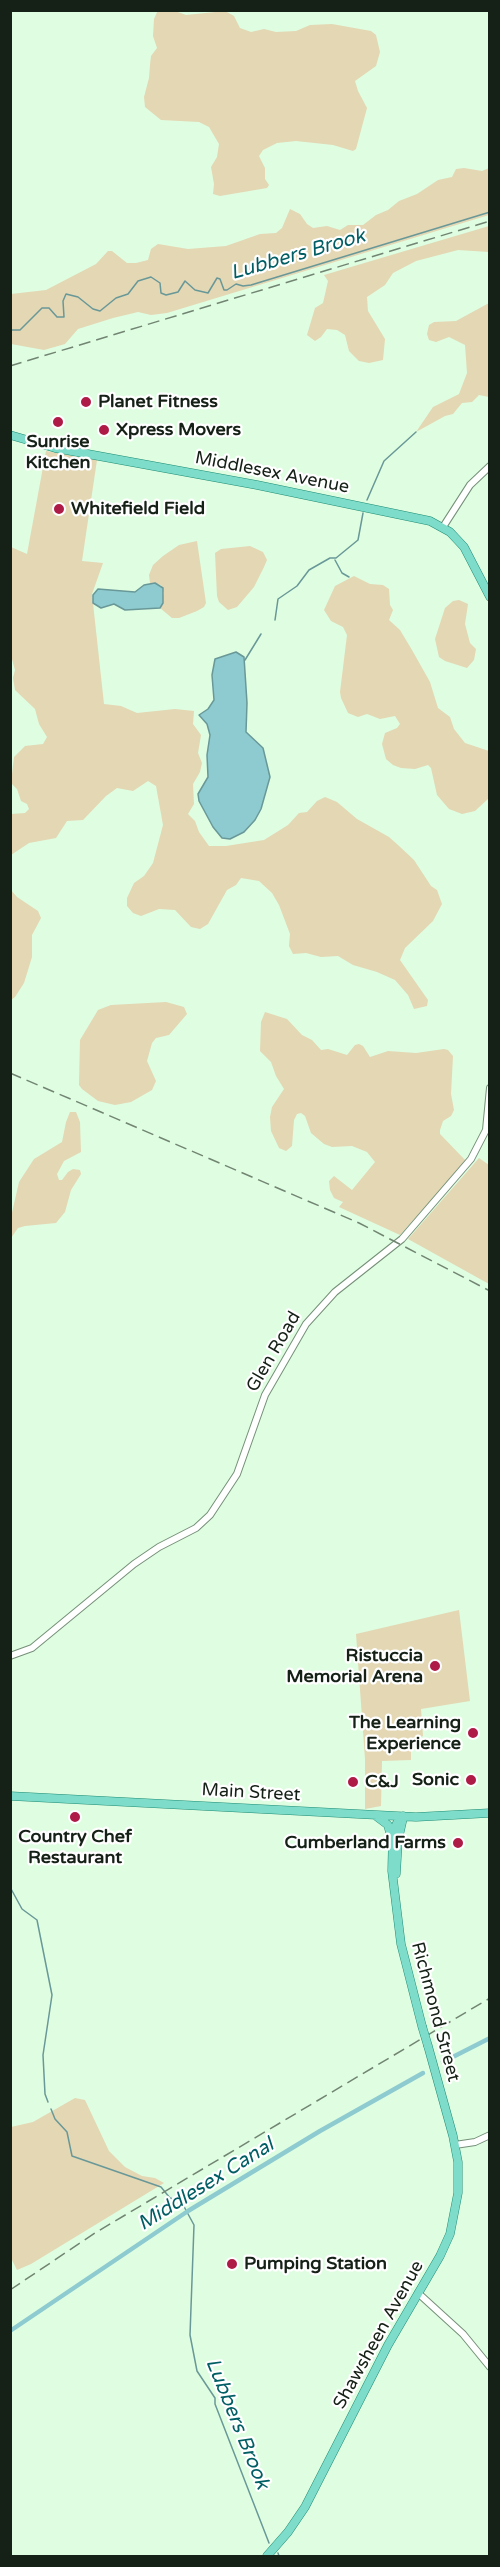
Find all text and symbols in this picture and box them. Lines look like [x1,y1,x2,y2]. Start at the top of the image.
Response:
water label: Lubbers Brook [228,224,368,286]
place label: Planet Fitness [98,391,218,413]
marker: Planet Fitness [79,395,93,409]
marker: Sunrise Kitchen [51,415,65,429]
place label: Xpress Movers [116,419,241,441]
marker: Xpress Movers [97,423,111,437]
place label: Sunrise Kitchen [26,431,90,474]
street label: Middlesex Avenue [193,447,351,499]
place label: Whitefield Field [71,498,205,520]
marker: Whitefield Field [52,502,66,516]
street label: Glen Road [242,1308,306,1396]
place label: Ristuccia Memorial Arena [286,1645,423,1688]
marker: Ristuccia Memorial Arena [428,1659,442,1673]
place label: The Learning Experience [349,1712,461,1754]
marker: The Learning Experience [466,1726,480,1740]
place label: Sonic [412,1769,459,1791]
place label: C&J [365,1771,399,1793]
marker: Sonic [464,1773,478,1787]
marker: C&J [346,1775,360,1789]
street label: Main Street [201,1780,301,1806]
marker: Country Chef Restaurant [68,1810,82,1824]
place label: Country Chef Restaurant [18,1826,132,1868]
place label: Cumberland Farms [284,1832,446,1854]
marker: Cumberland Farms [451,1836,465,1850]
street label: Richmond Street [406,1940,464,2084]
water label: Middlesex Canal [133,2133,279,2237]
place label: Pumping Station [244,2253,387,2275]
marker: Pumping Station [225,2257,239,2271]
street label: Shawsheen Avenue [329,2257,429,2413]
water label: Lubbers Brook [200,2355,274,2493]

